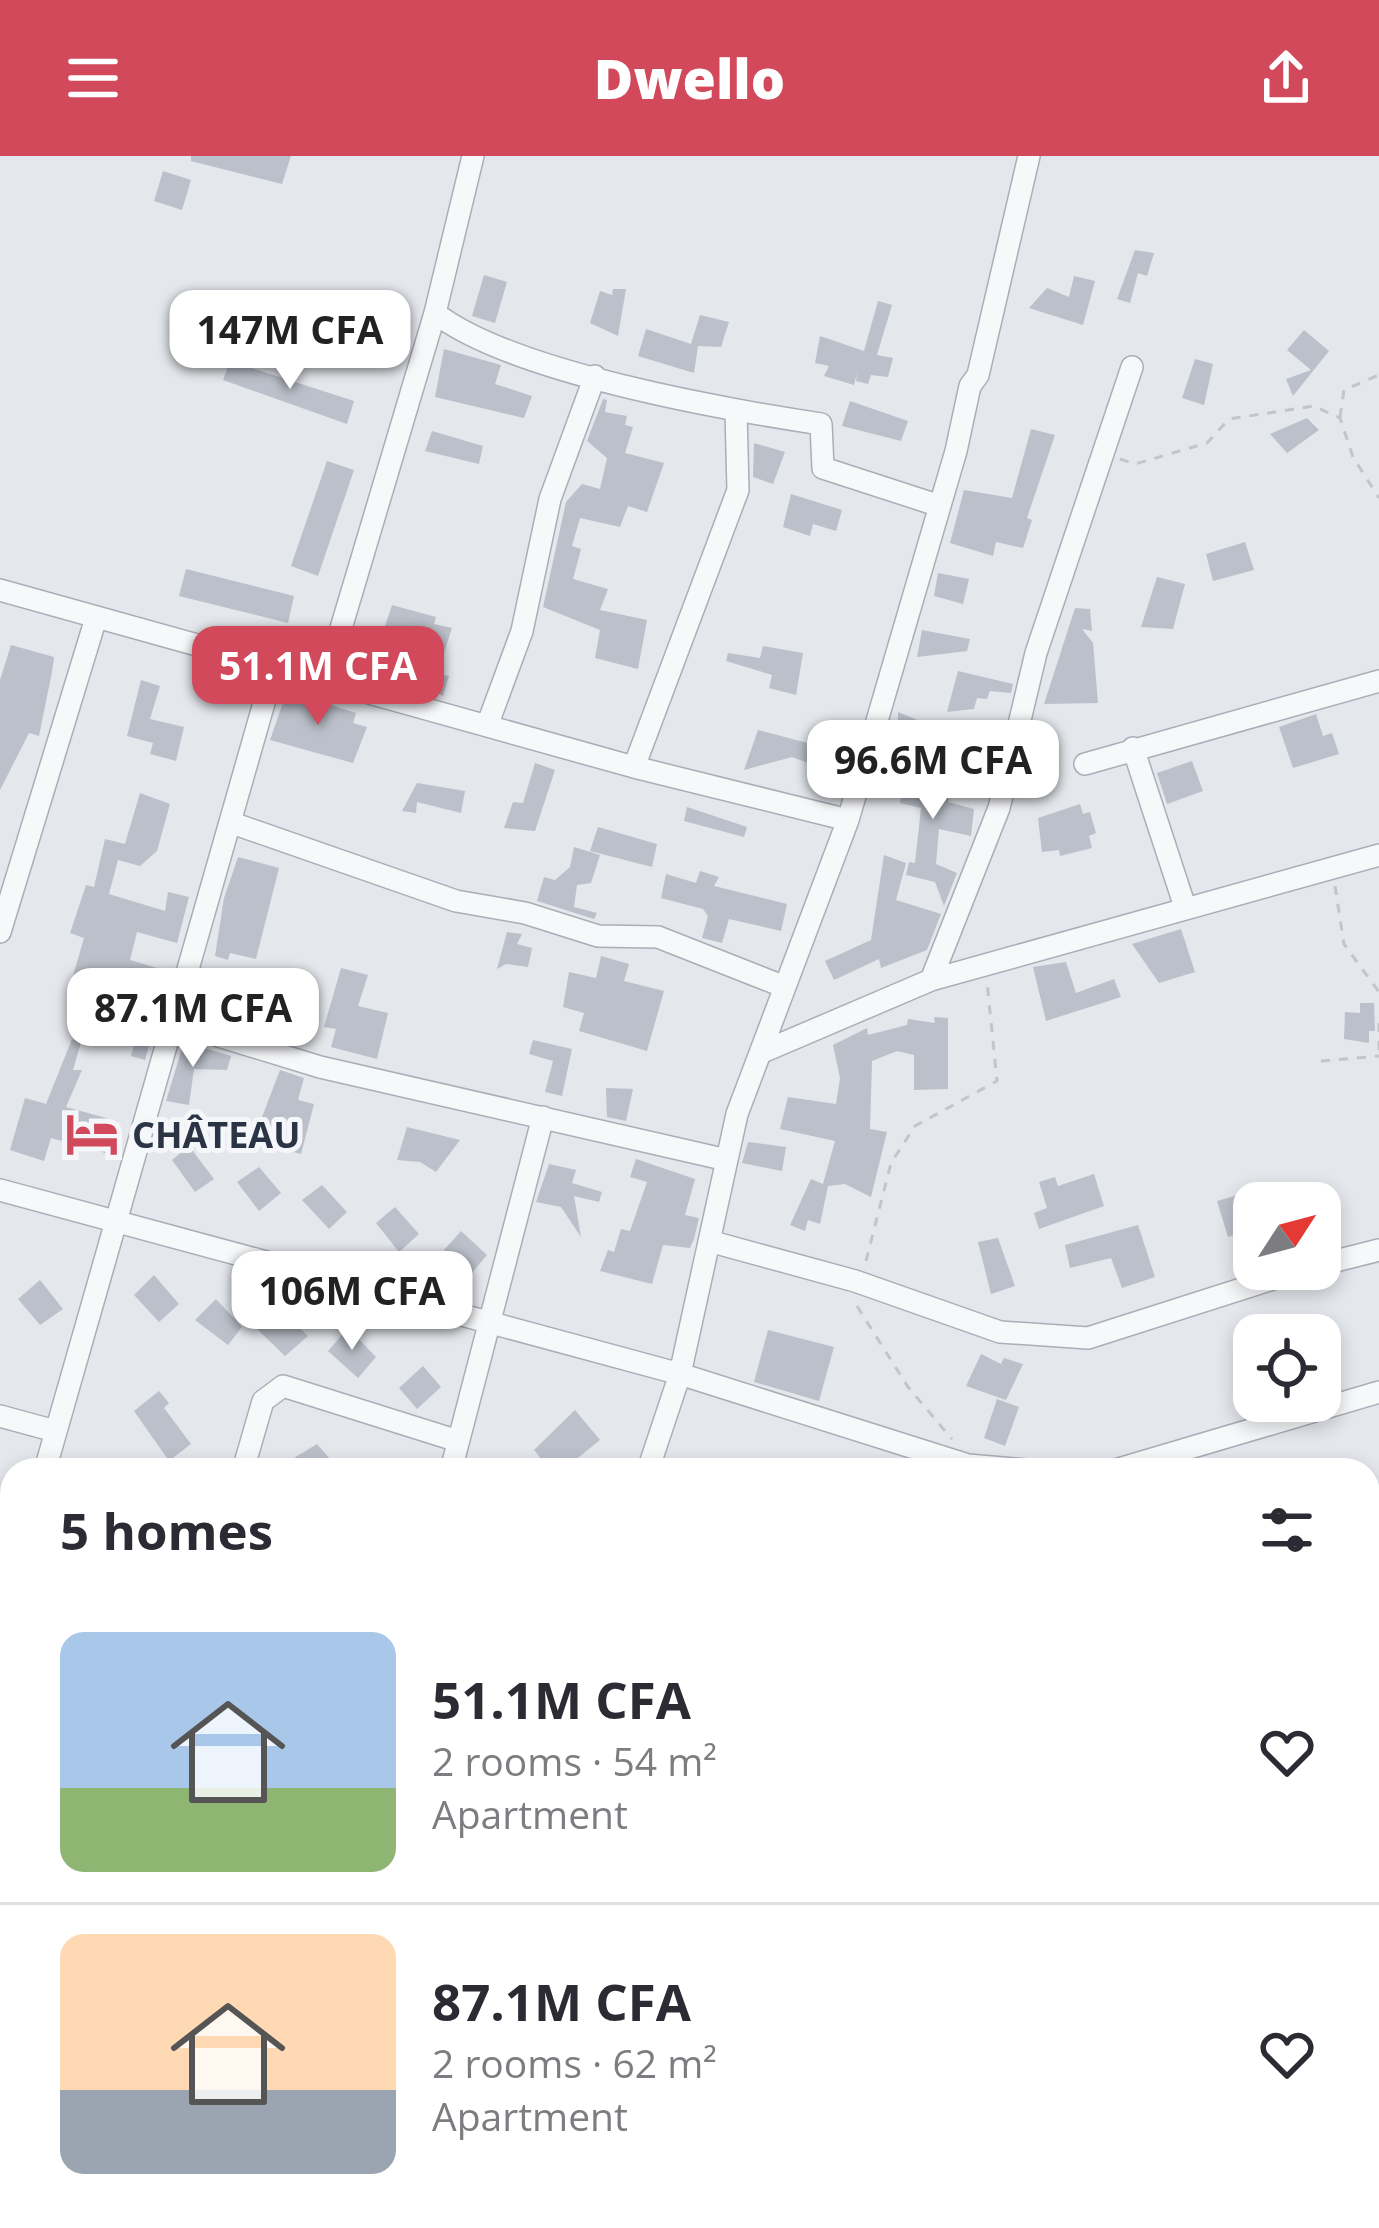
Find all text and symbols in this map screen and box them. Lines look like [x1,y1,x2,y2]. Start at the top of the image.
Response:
text: Dwello [594,41,785,115]
icon: menu [60,45,126,111]
icon: share [1253,45,1319,111]
pin: 147M CFA [166,290,414,392]
text: 147M CFA [197,302,383,355]
pin: 51.1M CFA [181,626,455,728]
text: 51.1M CFA [219,638,417,691]
pin: 96.6M CFA [796,720,1070,822]
text: 96.6M CFA [834,732,1032,785]
pin: 87.1M CFA [56,968,330,1070]
text: 87.1M CFA [94,980,292,1033]
hotel icon: CHÂTEAU [63,1105,121,1163]
place label: CHÂTEAU [132,1110,300,1159]
north arrow [1233,1182,1341,1290]
map controls [1233,1182,1341,1422]
pin: 106M CFA [228,1251,476,1353]
text: 106M CFA [259,1263,445,1316]
button: locate [1233,1314,1341,1422]
text: 5 homes [60,1495,273,1565]
icon: filters [1254,1497,1320,1563]
text: 51.1M CFA [432,1664,691,1734]
icon: home [156,1680,300,1824]
icon: heart [1254,1719,1320,1785]
text: 2 rooms · 54 m² [432,1734,717,1787]
text: Apartment [432,1787,628,1840]
text: 87.1M CFA [432,1966,691,2036]
icon: home [156,1982,300,2126]
icon: heart [1254,2021,1320,2087]
text: 2 rooms · 62 m² [432,2036,717,2089]
text: Apartment [432,2089,628,2142]

